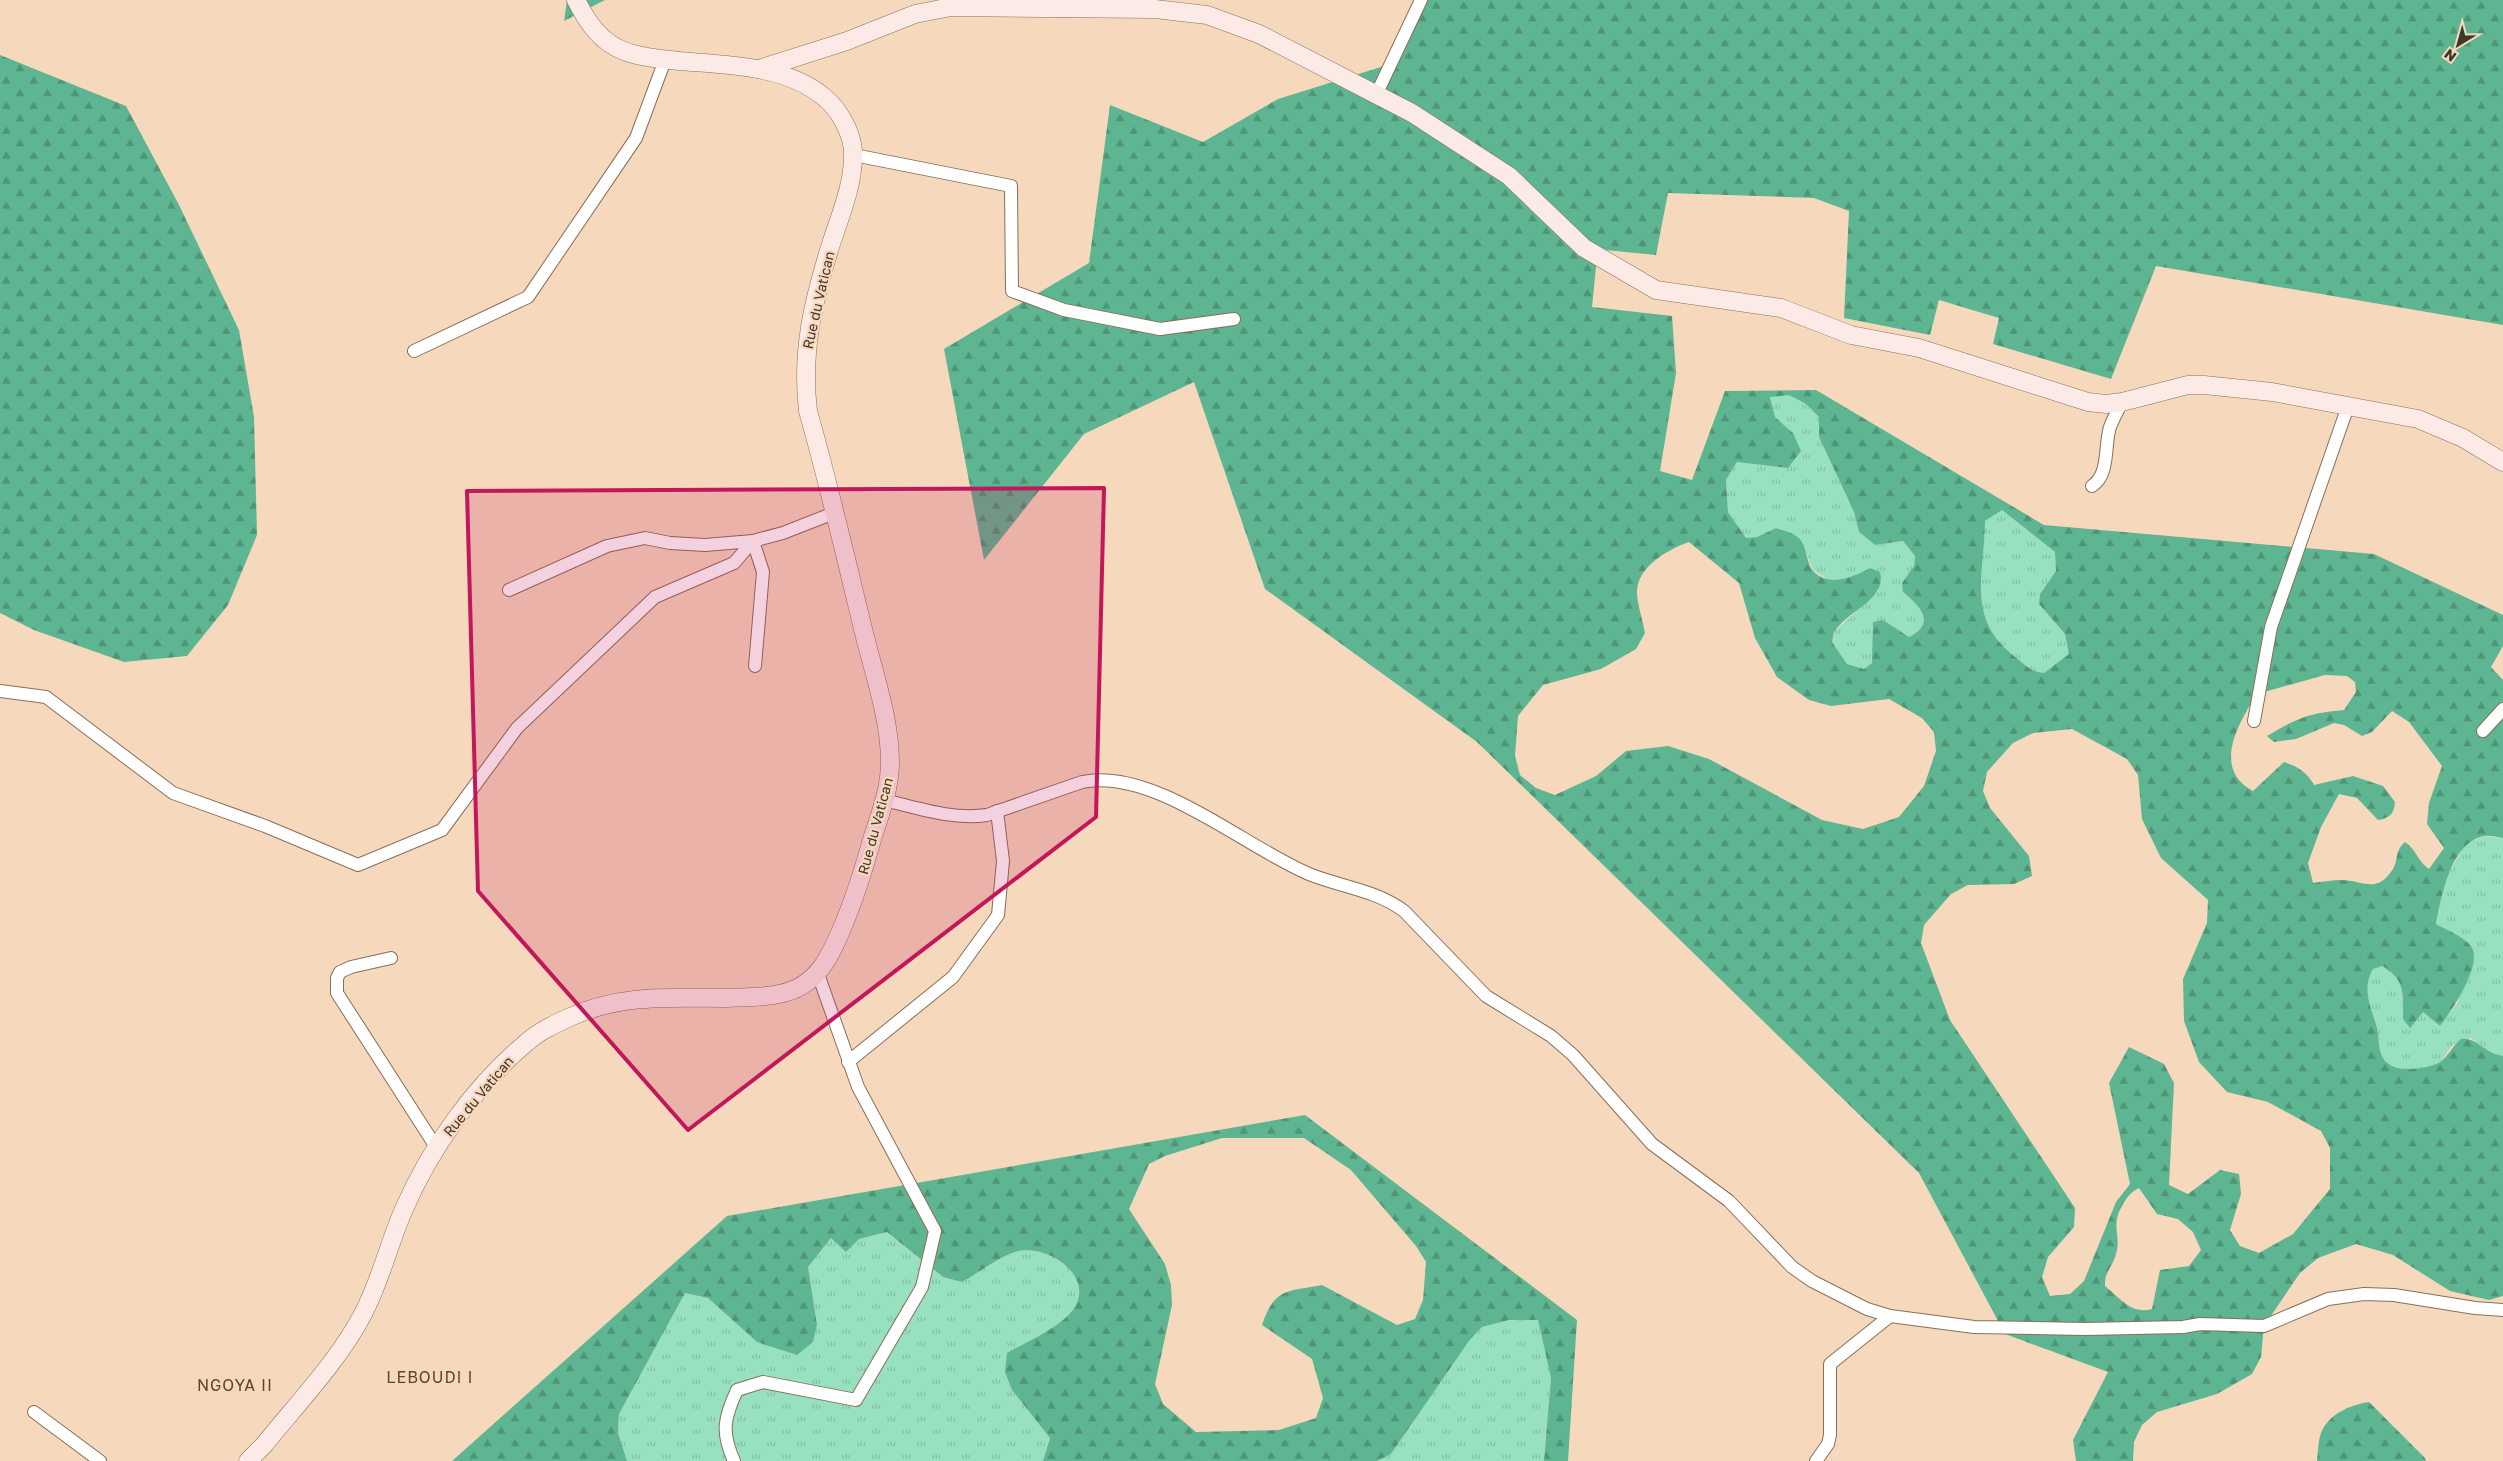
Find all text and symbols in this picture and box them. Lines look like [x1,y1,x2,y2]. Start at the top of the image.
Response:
north arrow [2433,20,2483,70]
text: N [2441,46,2459,66]
street label: Rue du Vatican [799,249,837,351]
street label: Rue du Vatican [854,776,896,876]
street label: Rue du Vatican [439,1052,517,1140]
district label: LEBOUDI I [386,1367,474,1387]
district label: NGOYA II [197,1375,273,1395]

